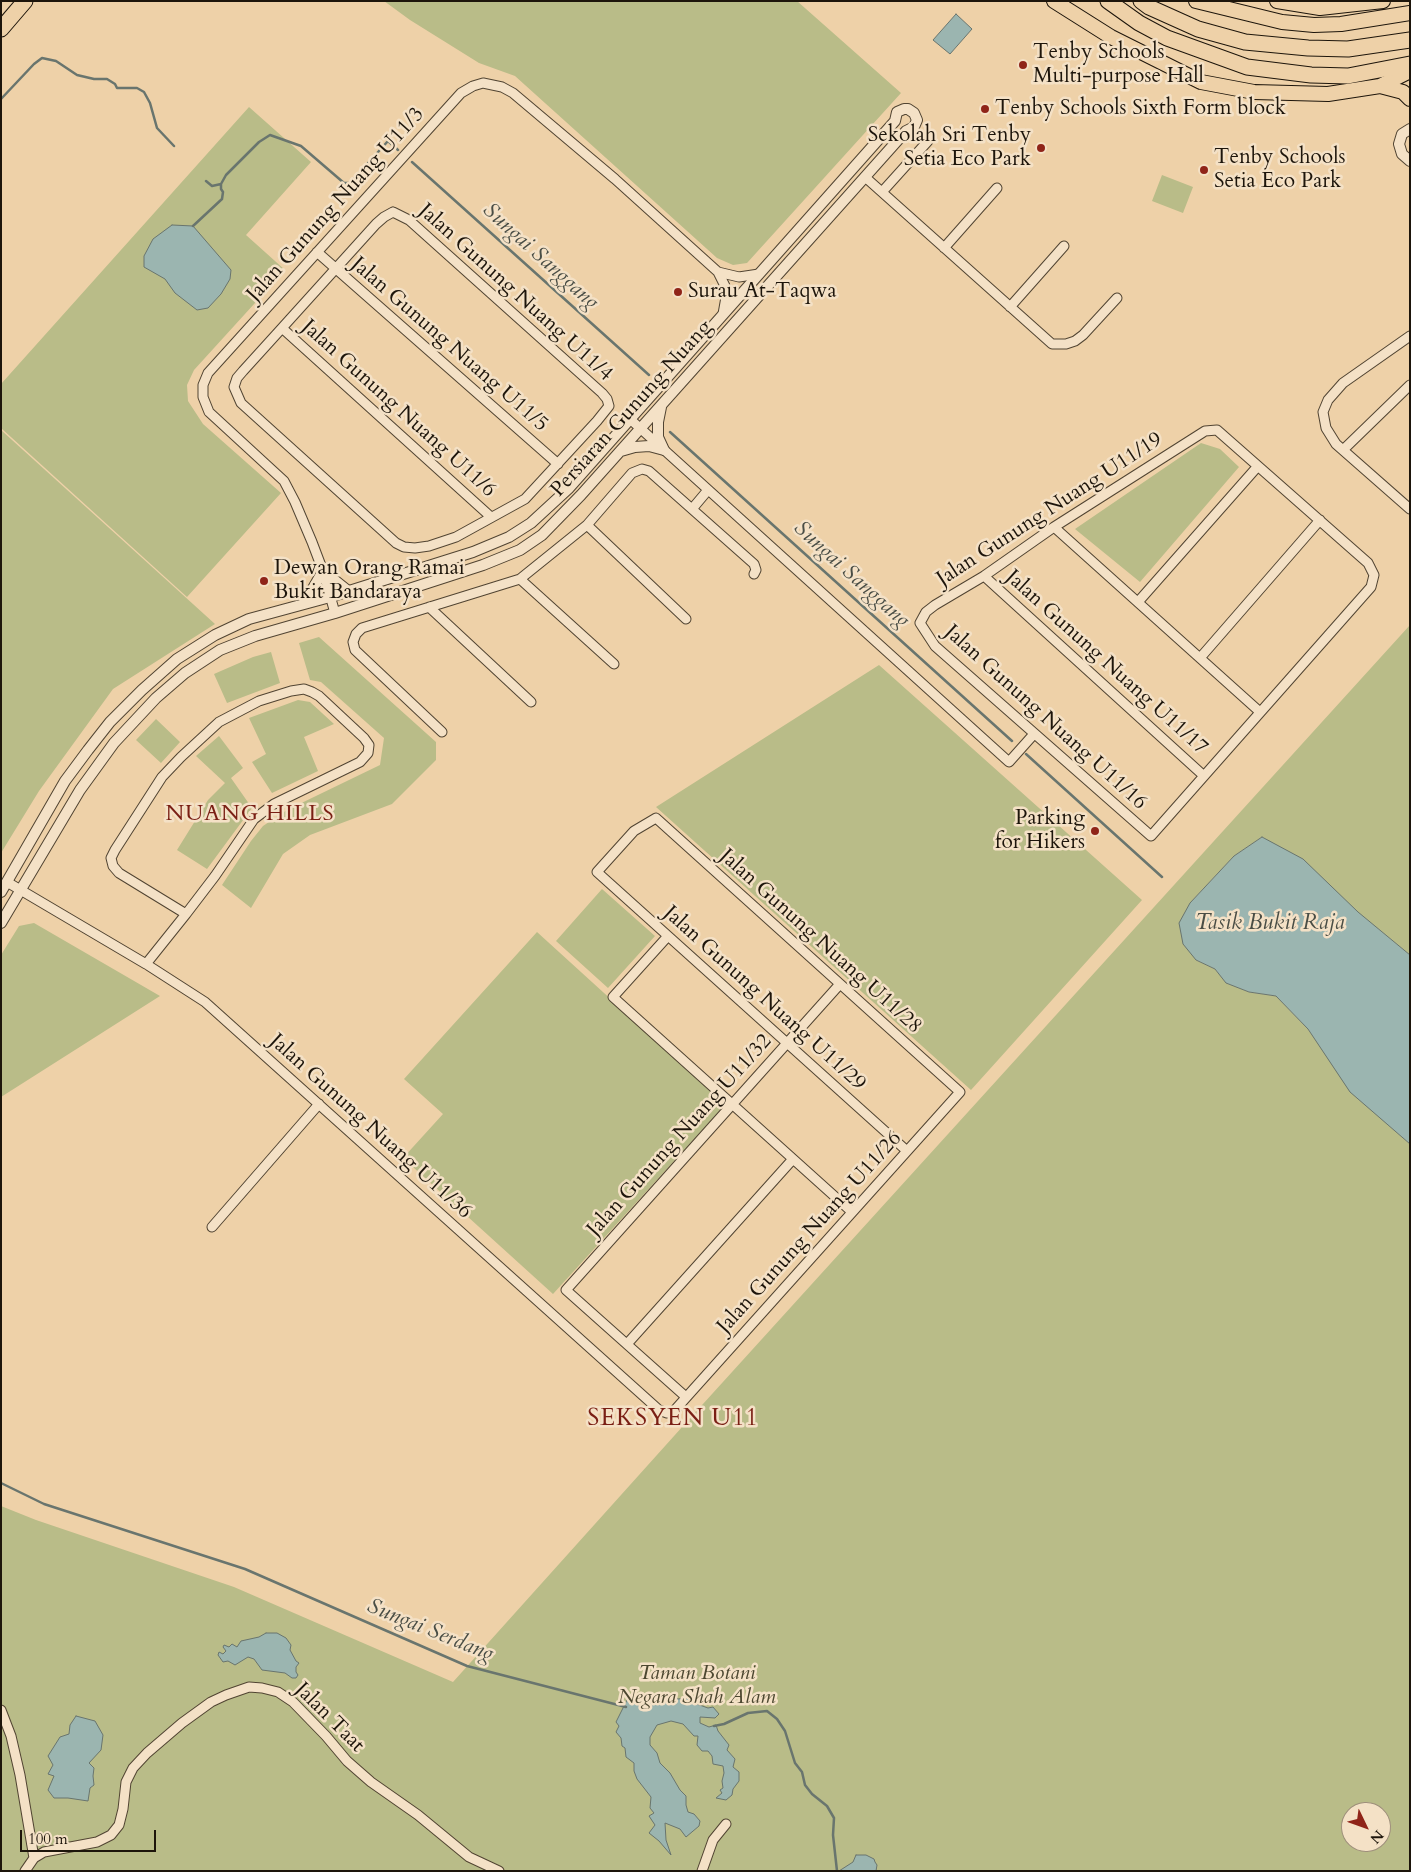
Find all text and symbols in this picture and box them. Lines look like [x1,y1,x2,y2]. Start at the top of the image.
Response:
place label: Tenby Schools Multi-purpose Hall [1033,40,1204,90]
marker: Tenby Schools Multi-purpose Hall [1017,59,1029,71]
place label: Tenby Schools Sixth Form block [995,96,1286,122]
street label: Jalan Gunung Nuang U11/3 [242,102,430,308]
marker: Tenby Schools Sixth Form block [979,103,991,115]
place label: Sekolah Sri Tenby Setia Eco Park [868,123,1031,173]
marker: Sekolah Sri Tenby Setia Eco Park [1035,142,1047,154]
place label: Tenby Schools Setia Eco Park [1214,145,1346,195]
marker: Tenby Schools Setia Eco Park [1198,164,1210,176]
water label: Sungai Sanggang [477,198,603,316]
street label: Jalan Gunung Nuang U11/4 [412,199,618,387]
street label: Jalan Gunung Nuang U11/5 [345,252,553,438]
place label: Surau At-Taqwa [688,279,837,305]
marker: Surau At-Taqwa [672,286,684,298]
street label: Jalan Gunung Nuang U11/6 [295,315,501,503]
street label: Persiaran Gunung Nuang [546,315,718,503]
street label: Jalan Gunung Nuang U11/19 [932,428,1168,592]
water label: Sungai Sanggang [788,516,914,634]
place label: Dewan Orang Ramai Bukit Bandaraya [274,556,465,606]
street label: Jalan Gunung Nuang U11/17 [999,565,1213,761]
marker: Dewan Orang Ramai Bukit Bandaraya [258,575,270,587]
street label: Jalan Gunung Nuang U11/16 [938,620,1152,816]
district label: NUANG HILLS [164,802,336,828]
place label: Parking for Hikers [995,806,1085,856]
marker: Parking for Hikers [1089,825,1101,837]
street label: Jalan Gunung Nuang U11/28 [713,844,927,1040]
street label: Jalan Gunung Nuang U11/29 [657,901,871,1097]
water label: Tasik Bukit Raja [1195,911,1345,937]
street label: Jalan Gunung Nuang U11/36 [263,1029,477,1225]
street label: Jalan Gunung Nuang U11/32 [582,1029,778,1243]
street label: Jalan Gunung Nuang U11/26 [712,1126,908,1340]
district label: SEKSYEN U11 [586,1405,760,1433]
water label: Sungai Serdang [363,1594,497,1668]
park label: Taman Botani Negara Shah Alam [618,1661,776,1711]
street label: Jalan Taat [289,1678,369,1758]
north arrow [1341,1802,1391,1852]
scale bar [22,1820,159,1852]
text: N [1366,1826,1388,1848]
text: 100 m [28,1829,68,1849]

